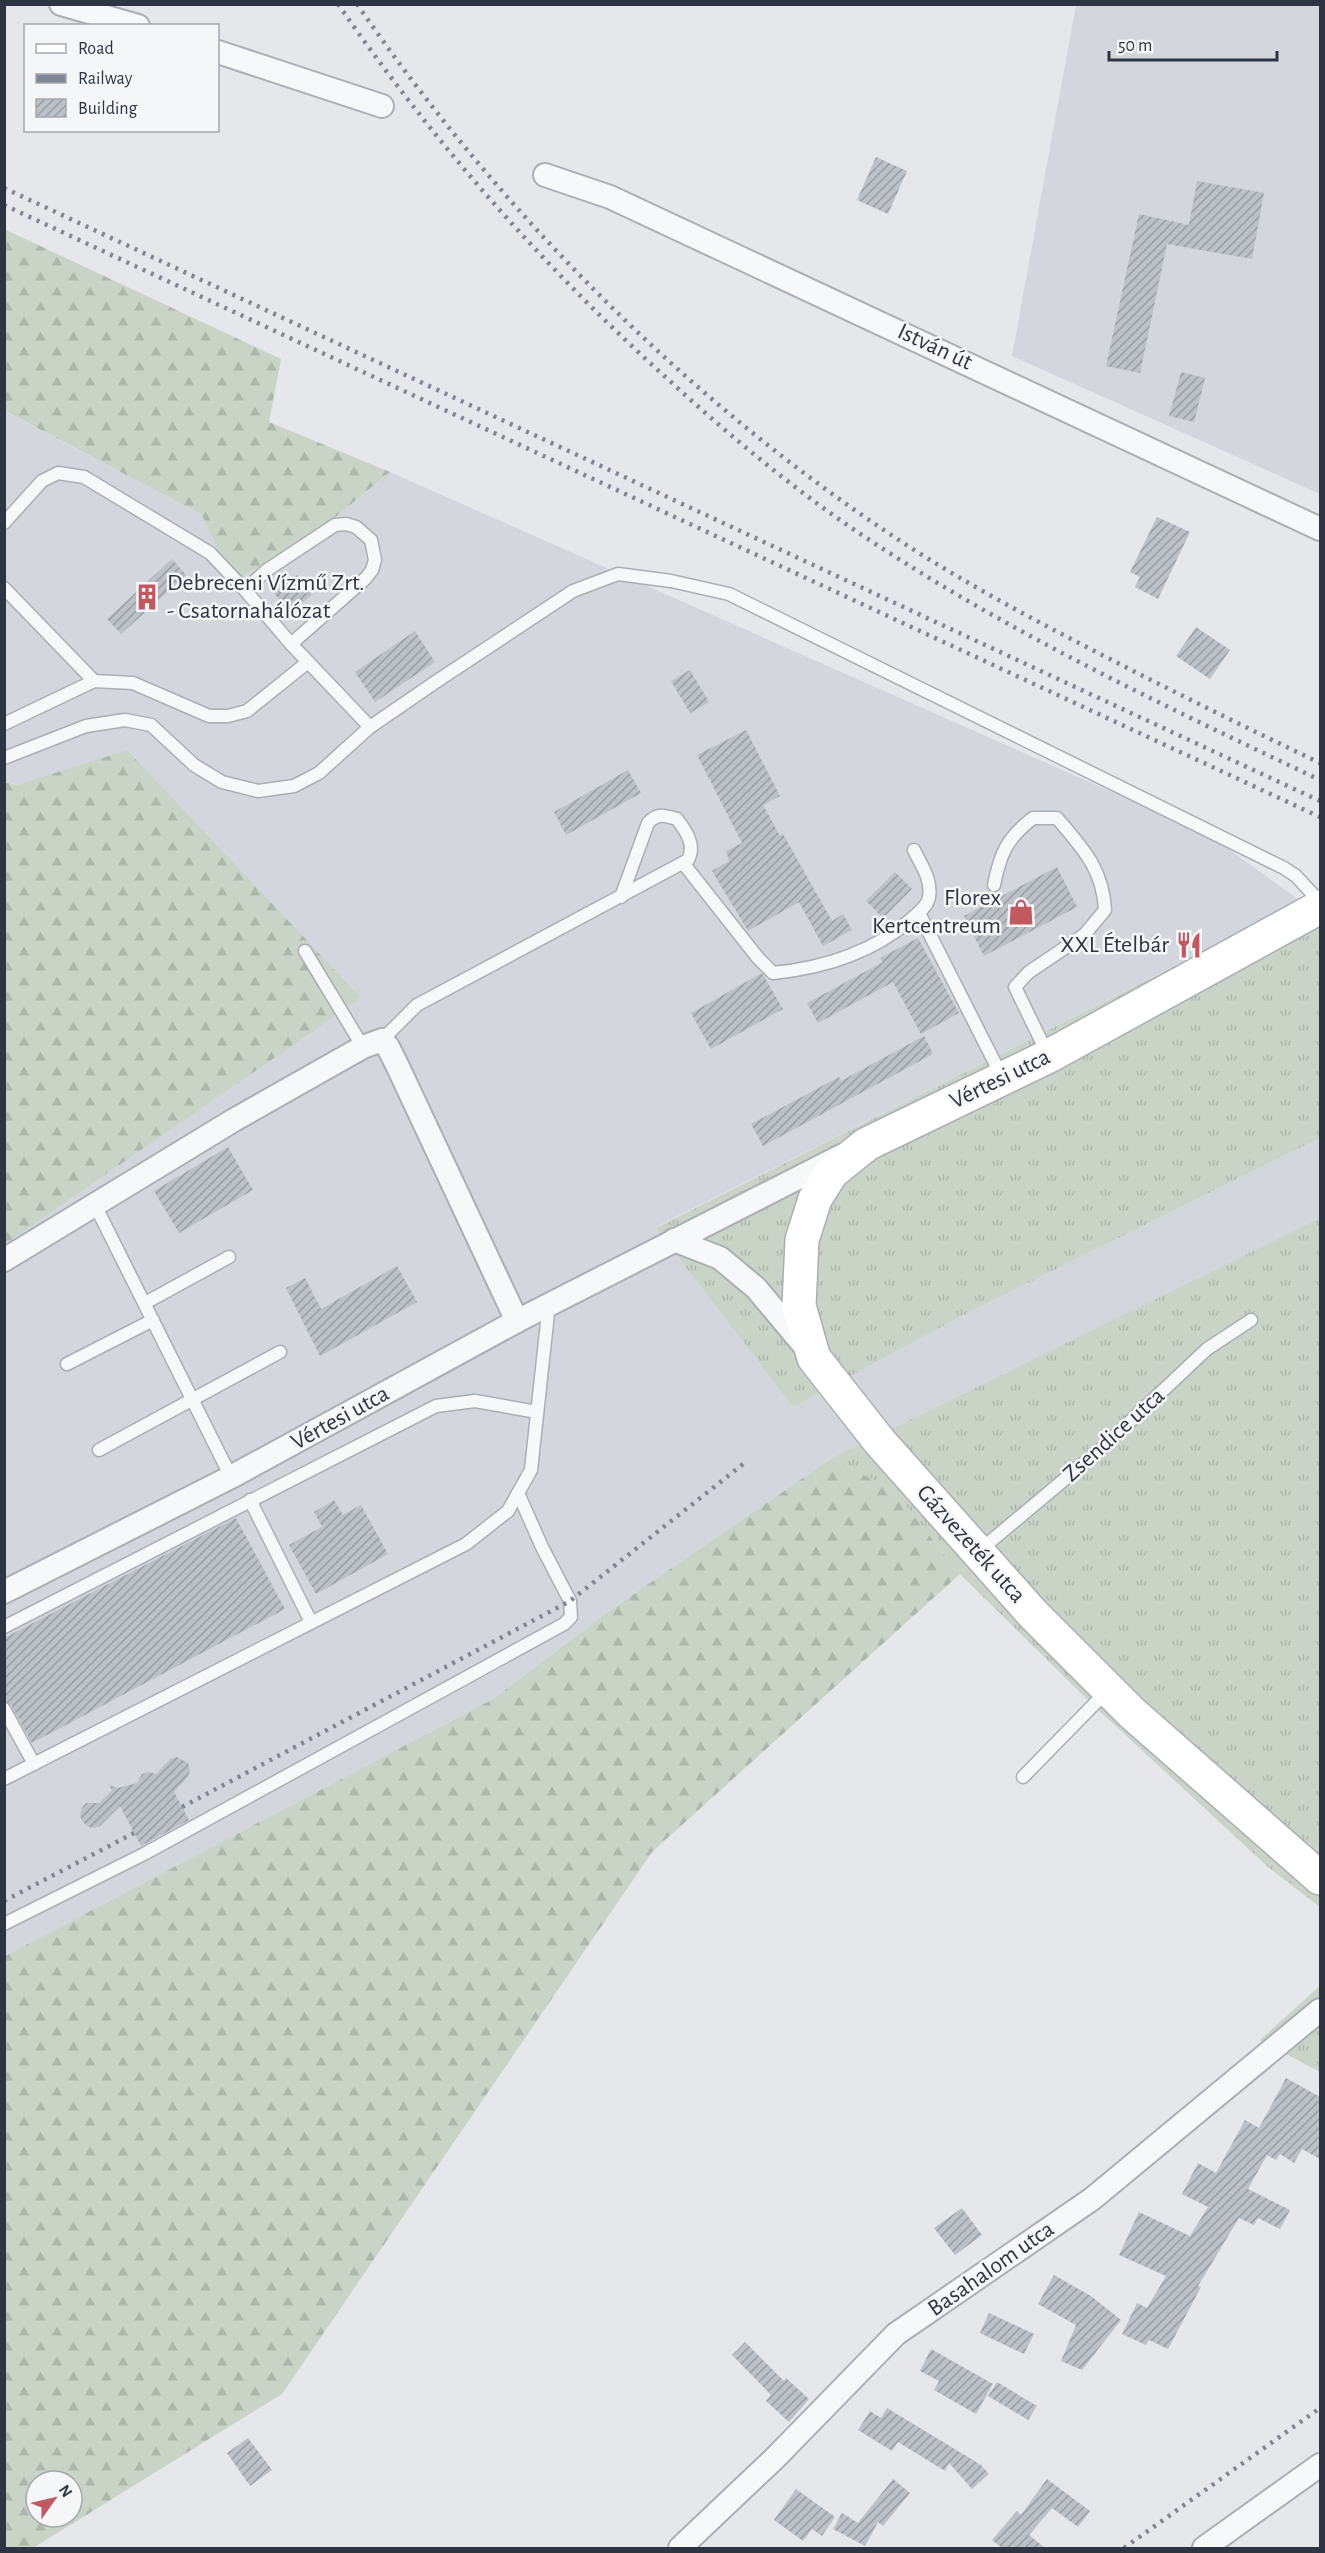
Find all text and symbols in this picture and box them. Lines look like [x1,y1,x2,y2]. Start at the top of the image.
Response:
legend [24,24,219,132]
scale bar [1109,24,1277,62]
text: 50 m [1118,37,1152,55]
text: Road [78,40,114,58]
text: Railway [78,70,133,88]
text: Building [78,100,138,118]
street label: István út [894,319,976,375]
place label: Debreceni Vízmű Zrt. - Csatornahálózat [167,571,364,623]
building icon: Debreceni Vízmű Zrt. - Csatornahálózat [132,582,162,612]
place label: Florex Kertcentreum [872,886,1002,938]
shop icon: Florex Kertcentreum [1006,897,1036,927]
restaurant icon: XXL Ételbár [1174,930,1204,960]
place label: XXL Ételbár [1060,931,1169,957]
street label: Vértesi utca [946,1045,1054,1113]
street label: Vértesi utca [287,1381,393,1455]
street label: Zsendice utca [1059,1384,1169,1486]
street label: Gázvezeték utca [912,1480,1030,1608]
street label: Basahalom utca [924,2217,1058,2321]
north arrow [24,2469,84,2529]
text: N [56,2482,75,2500]

